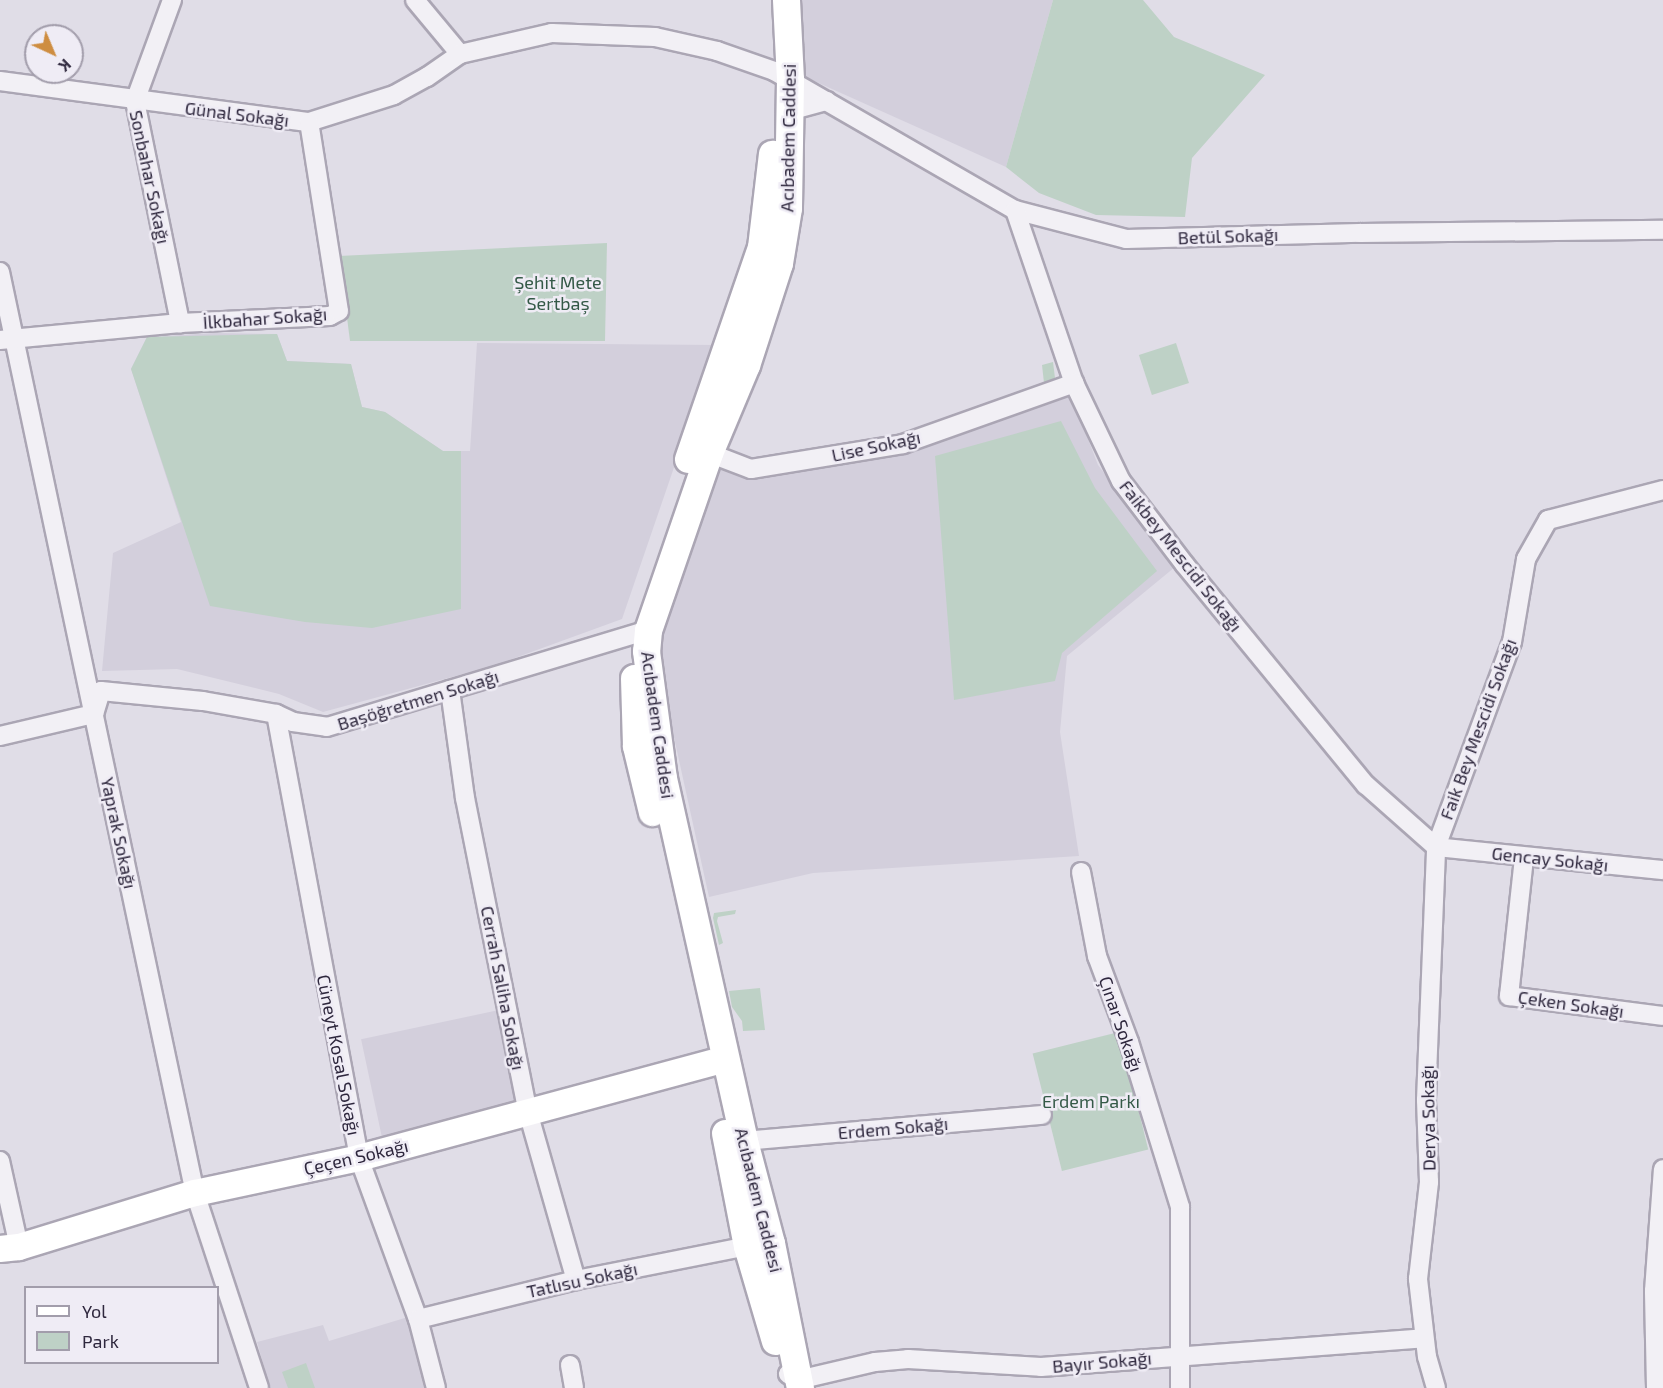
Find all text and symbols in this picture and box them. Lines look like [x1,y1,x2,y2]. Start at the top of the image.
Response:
north arrow [24,24,84,84]
text: K [55,56,76,76]
street label: Acıbadem Caddesi [776,64,800,212]
street label: Günal Sokağı [183,97,291,131]
street label: Sonbahar Sokağı [125,108,175,246]
street label: Betül Sokağı [1177,223,1279,249]
park label: Şehit Mete Sertbaş [514,272,602,314]
street label: İlkbahar Sokağı [202,303,328,333]
street label: Lise Sokağı [830,426,922,466]
street label: Faikbey Mescidi Sokağı [1115,476,1247,636]
street label: Faik Bey Mescidi Sokağı [1435,635,1521,823]
street label: Acıbadem Caddesi [637,650,679,800]
street label: Başöğretmen Sokağı [335,665,501,735]
street label: Yaprak Sokağı [97,775,141,891]
street label: Gencay Sokağı [1490,842,1610,876]
street label: Cerrah Saliha Sokağı [476,904,530,1072]
street label: Cüneyt Kosal Sokağı [313,972,365,1138]
street label: Çınar Sokağı [1094,973,1148,1075]
street label: Çeken Sokağı [1517,986,1625,1022]
street label: Derya Sokağı [1416,1065,1440,1171]
park label: Erdem Parkı [1042,1090,1140,1112]
street label: Erdem Sokağı [837,1112,949,1144]
street label: Acıbadem Caddesi [731,1125,787,1275]
street label: Çeçen Sokağı [302,1134,410,1180]
street label: Tatlısu Sokağı [525,1258,639,1302]
legend [24,1286,219,1364]
text: Yol [82,1300,107,1322]
text: Park [82,1330,119,1352]
street label: Bayır Sokağı [1051,1347,1153,1377]

